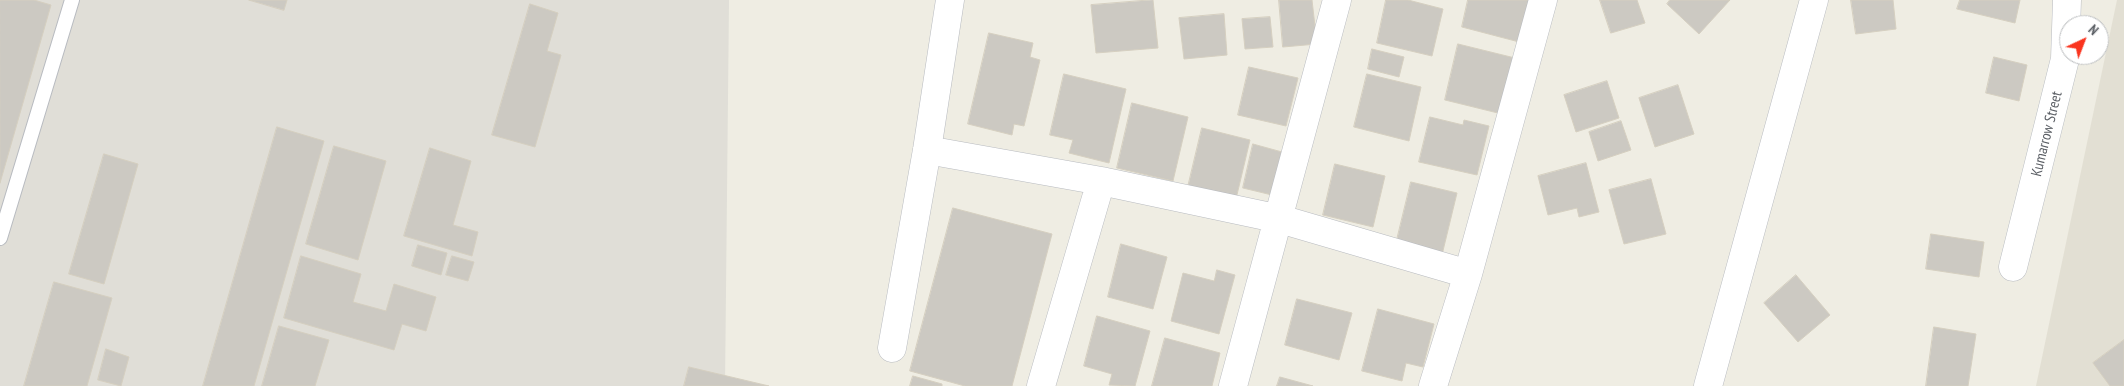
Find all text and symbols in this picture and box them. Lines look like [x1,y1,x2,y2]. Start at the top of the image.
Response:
north arrow [2059,15,2109,65]
text: N [2085,21,2102,39]
street label: Kumarrow Street [2028,90,2066,178]

